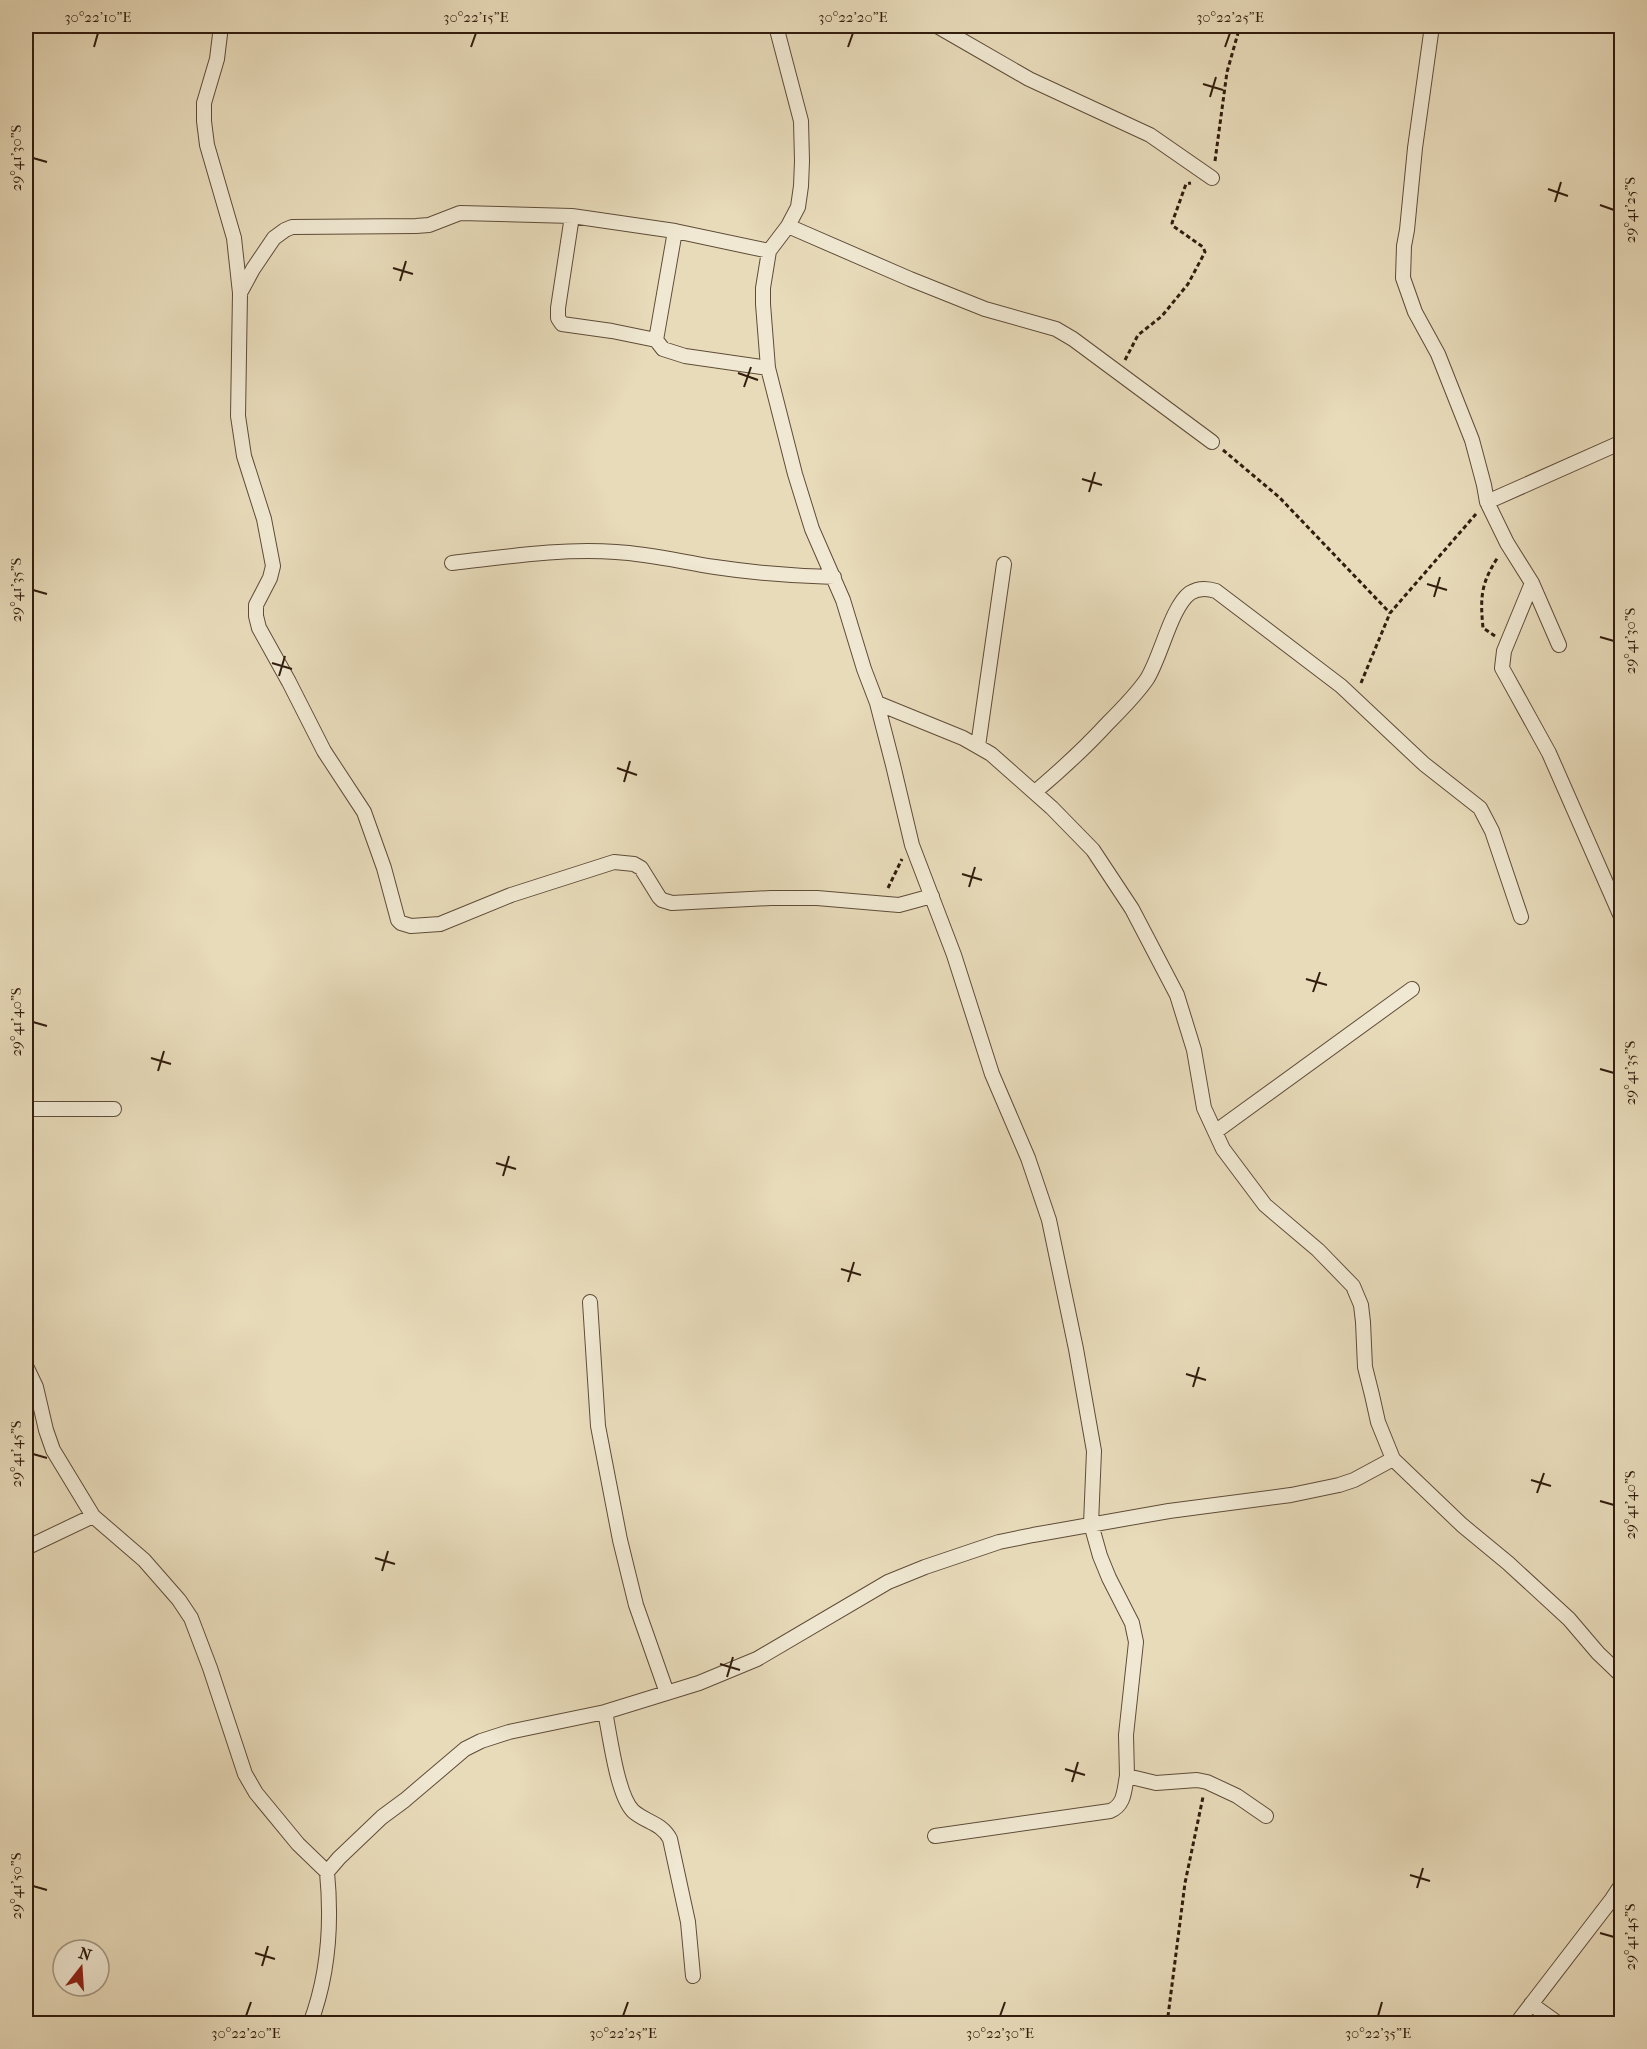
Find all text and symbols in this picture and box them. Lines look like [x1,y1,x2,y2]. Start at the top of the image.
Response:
text: 30°22'10"E [64,8,132,26]
text: 30°22'15"E [443,8,509,26]
text: 30°22'20"E [818,8,888,26]
text: 30°22'25"E [1196,8,1264,26]
text: 29°41'30"S [7,125,25,191]
text: 29°41'25"S [1621,177,1639,243]
text: 29°41'35"S [7,557,25,622]
text: 29°41'30"S [1621,608,1639,674]
text: 29°41'40"S [7,987,25,1057]
text: 29°41'35"S [1621,1040,1639,1105]
text: 29°41'45"S [7,1420,25,1488]
text: 29°41'40"S [1621,1470,1639,1540]
text: 29°41'50"S [7,1852,25,1919]
text: 29°41'45"S [1621,1903,1639,1971]
north arrow [51,1938,111,1998]
text: N [77,1943,95,1965]
text: 30°22'20"E [211,2024,281,2042]
text: 30°22'25"E [589,2024,657,2042]
text: 30°22'30"E [966,2024,1034,2042]
text: 30°22'35"E [1345,2024,1411,2042]

